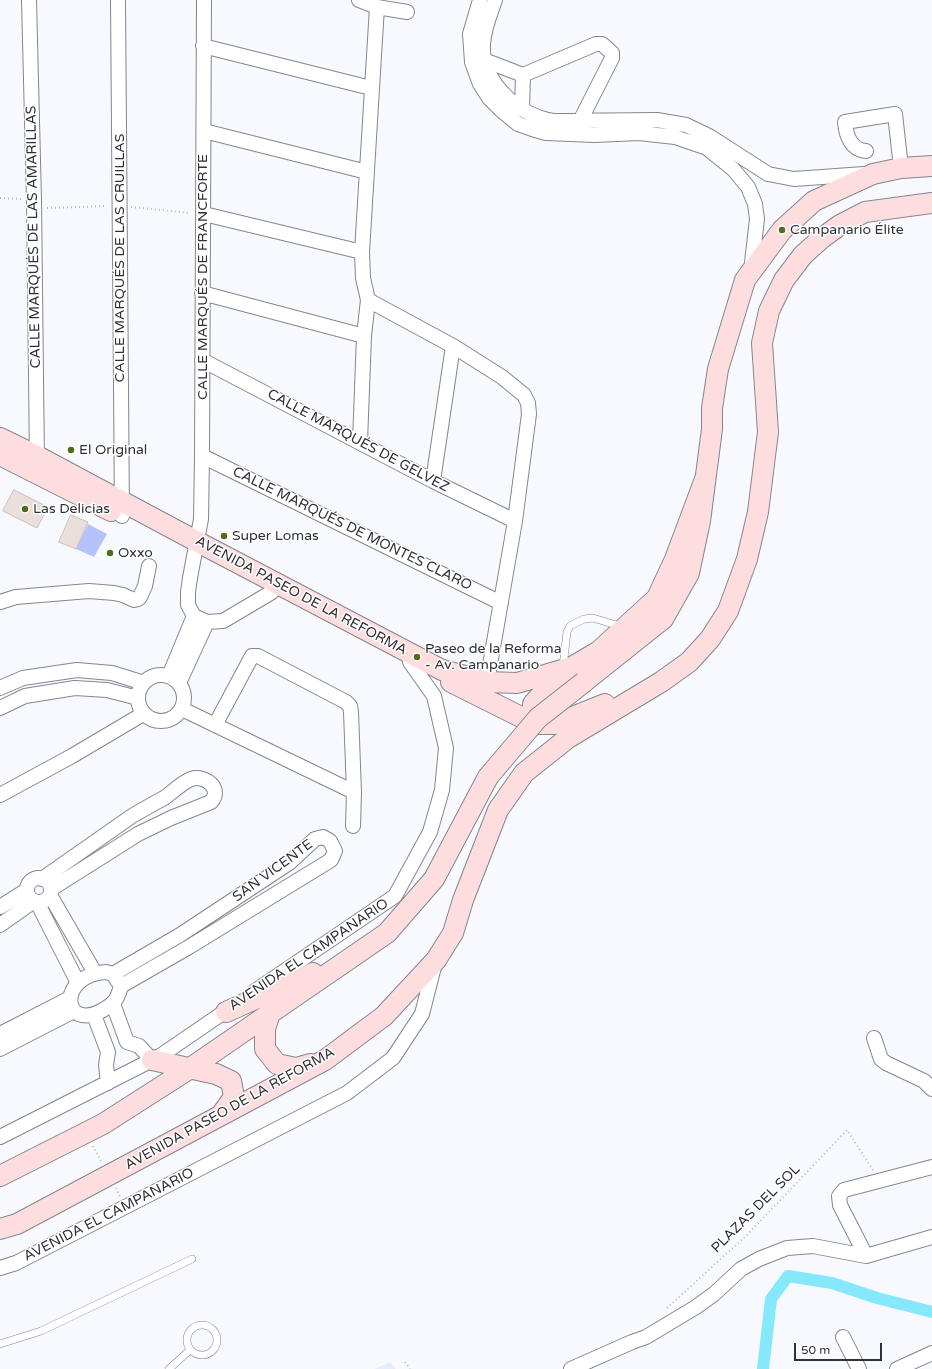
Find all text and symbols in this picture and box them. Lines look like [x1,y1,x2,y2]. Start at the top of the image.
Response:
street label: CALLE MARQUÉS DE LAS AMARILLAS [23,105,45,369]
street label: CALLE MARQUÉS DE LAS CRUILLAS [112,134,128,382]
street label: CALLE MARQUÉS DE FRANCFORTE [195,154,211,400]
place label: Campanario Élite [790,222,904,238]
marker: Campanario Élite [777,225,787,235]
street label: CALLE MARQUÉS DE GELVEZ [264,386,452,496]
place label: El Original [79,442,147,458]
marker: El Original [66,445,76,455]
street label: CALLE MARQUÉS DE MONTES CLARO [230,464,474,594]
place label: Las Delicias [33,501,110,517]
marker: Las Delicias [20,504,30,514]
place label: Super Lomas [232,528,319,544]
marker: Super Lomas [219,531,229,541]
street label: AVENIDA PASEO DE LA REFORMA [192,533,410,659]
place label: Oxxo [118,545,153,561]
marker: Oxxo [105,548,115,558]
place label: Paseo de la Reforma - Av. Campanario [425,641,562,674]
marker: Paseo de la Reforma - Av. Campanario [412,652,422,662]
street label: SAN VICENTE [230,836,316,906]
street label: AVENIDA EL CAMPANARIO [226,895,392,1015]
street label: AVENIDA PASEO DE LA REFORMA [122,1044,338,1174]
street label: PLAZAS DEL SOL [708,1161,804,1257]
street label: AVENIDA EL CAMPANARIO [21,1165,197,1265]
scale bar [796,1335,884,1361]
text: 50 m [801,1343,830,1357]

